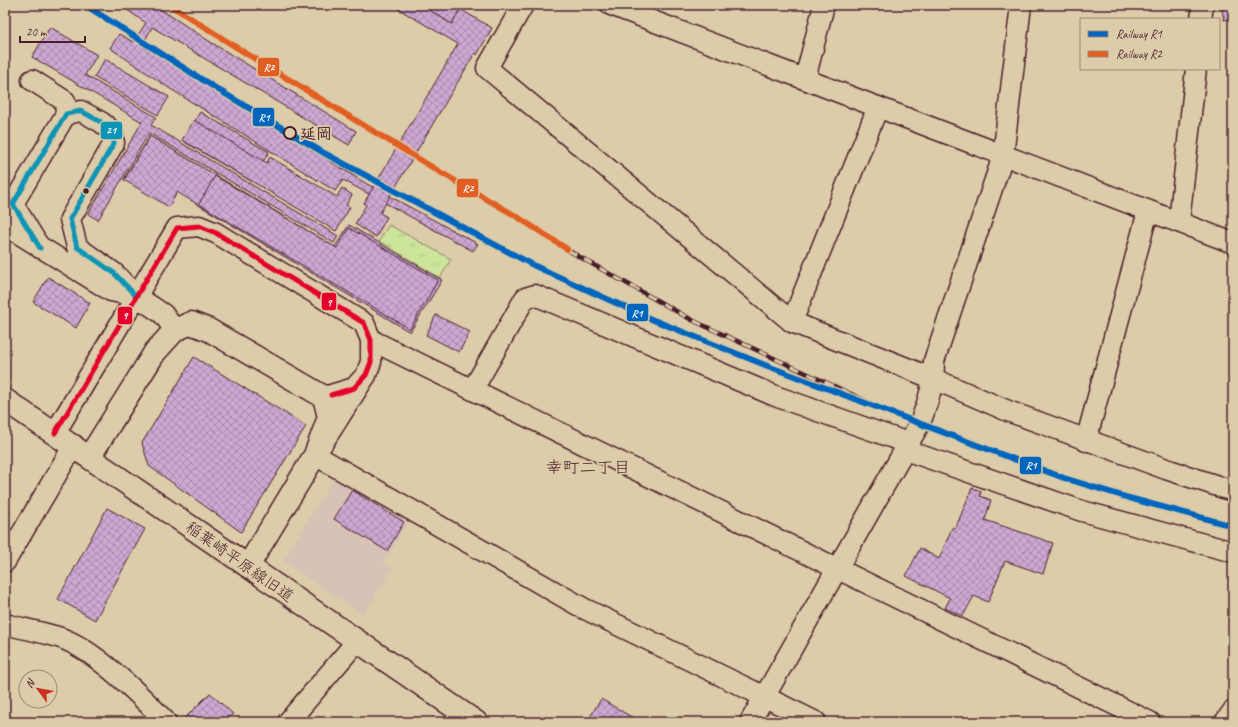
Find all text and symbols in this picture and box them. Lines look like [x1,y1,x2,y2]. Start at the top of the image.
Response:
scale bar [20,18,85,44]
legend [1080,18,1220,70]
text: 20 m [26,24,48,40]
text: Railway R1 [1116,26,1162,42]
text: Railway R2 [1116,46,1163,62]
line badge: R2 [257,57,280,77]
text: R2 [264,60,276,74]
line badge: R1 [252,107,275,127]
text: R1 [259,110,271,124]
line badge: 21 [100,121,123,140]
text: 21 [106,123,117,137]
place label: 延岡 [300,124,332,144]
marker: 延岡 [283,126,297,140]
line badge: R2 [456,178,479,198]
text: R2 [463,181,475,195]
unlabelled marker [81,186,91,196]
line badge: 9 [321,292,337,311]
text: 9 [327,295,333,309]
line badge: R1 [626,303,649,322]
line badge: 9 [117,306,133,325]
text: R1 [632,306,644,320]
text: 9 [123,308,129,322]
line badge: R1 [1019,456,1042,475]
district label: 幸町二丁目 [546,457,631,478]
text: R1 [1026,458,1038,472]
street label: 稲葉崎平原線旧道 [181,517,298,607]
north arrow [18,669,58,709]
text: N [22,675,38,690]

